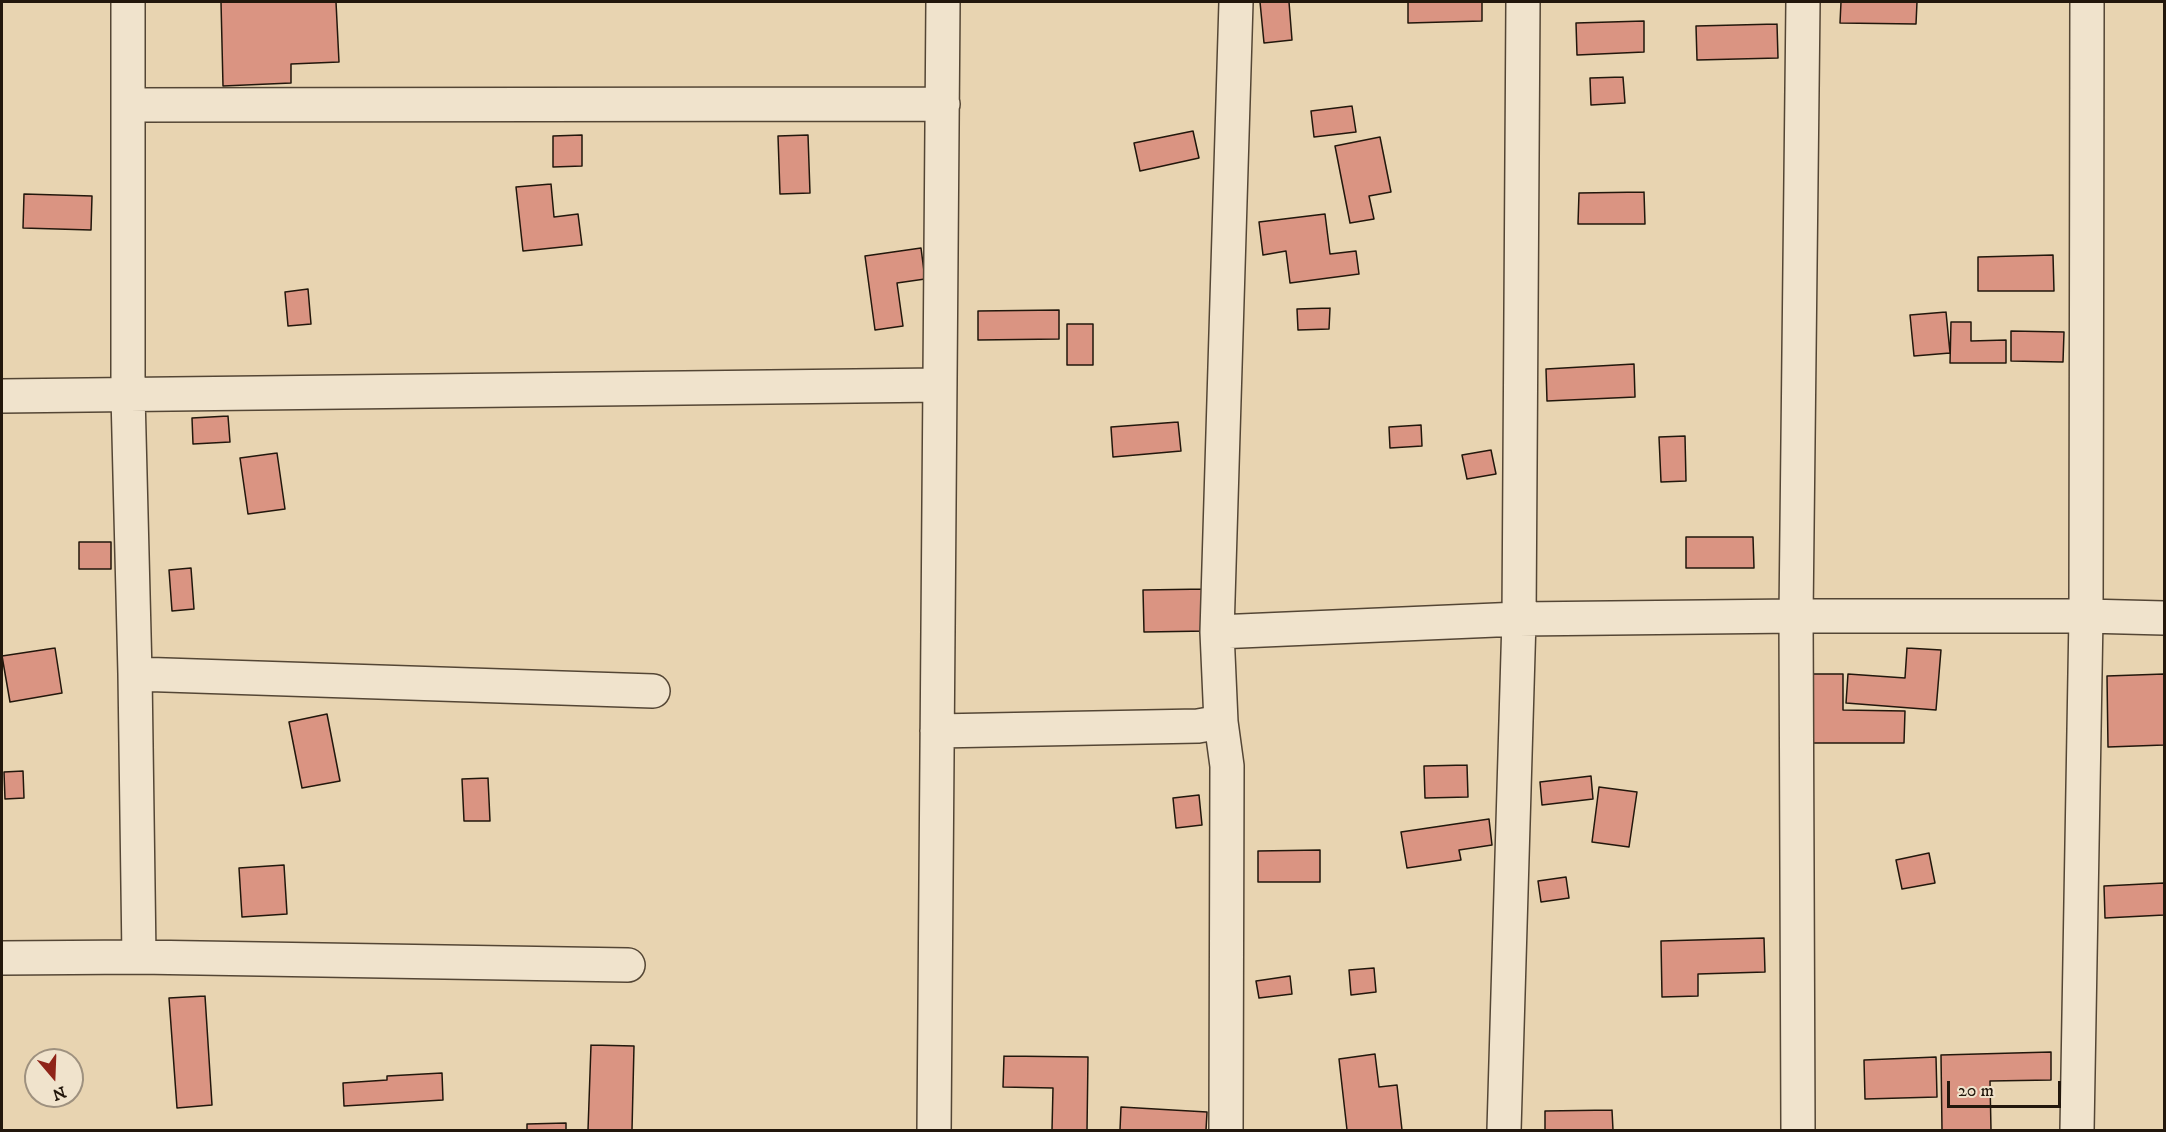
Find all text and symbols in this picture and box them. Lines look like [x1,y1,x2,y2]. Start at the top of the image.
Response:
north arrow [24,1048,84,1108]
scale bar [1950,1069,2064,1107]
text: 20 m [1958,1080,1994,1102]
text: N [50,1082,69,1105]

